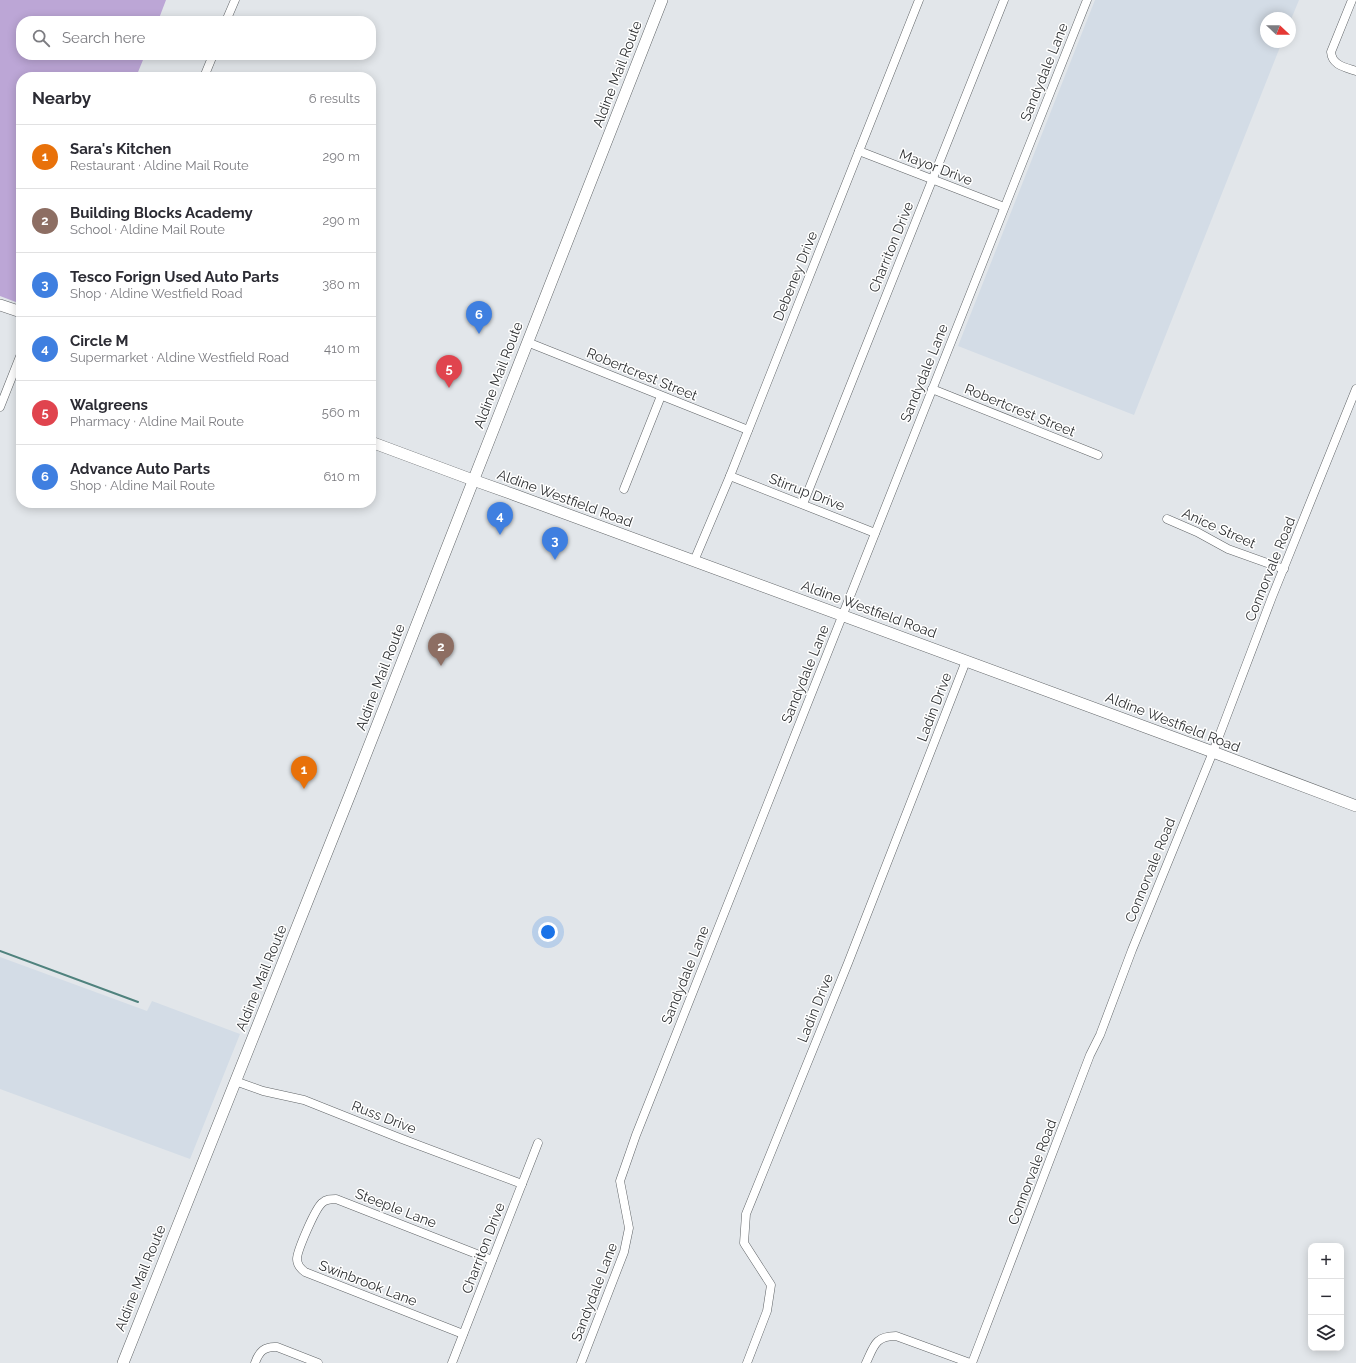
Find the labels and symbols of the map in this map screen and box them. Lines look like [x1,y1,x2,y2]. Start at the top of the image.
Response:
north arrow [1260,12,1296,48]
street label: Aldine Mail Route [589,18,645,130]
street label: Sandydale Lane [1017,21,1071,123]
street label: Mayor Drive [897,146,975,188]
street label: Charriton Drive [866,199,916,295]
street label: Debeney Drive [770,229,820,323]
pin: 6 [466,301,492,334]
street label: Aldine Mail Route [470,319,526,431]
street label: Sandydale Lane [897,322,951,424]
street label: Robertcrest Street [584,344,700,404]
pin: 5 [436,355,462,388]
street label: Robertcrest Street [962,380,1078,440]
street label: Aldine Westfield Road [495,466,635,530]
street label: Stirrup Drive [767,470,847,514]
pin: 4 [487,502,513,535]
street label: Anice Street [1180,505,1259,551]
street label: Connorvale Road [1242,514,1298,624]
pin: 3 [542,527,568,560]
street label: Aldine Westfield Road [799,577,939,641]
street label: Aldine Mail Route [352,621,408,733]
street label: Sandydale Lane [778,623,832,725]
pin: 2 [428,633,454,666]
street label: Ladin Drive [914,670,954,744]
street label: Aldine Westfield Road [1103,689,1243,755]
pin: 1 [291,756,317,789]
street label: Connorvale Road [1122,815,1178,925]
your location [538,922,558,942]
street label: Aldine Mail Route [232,923,290,1033]
street label: Sandydale Lane [658,924,712,1026]
street label: Ladin Drive [794,971,836,1045]
street label: Russ Drive [349,1097,419,1137]
street label: Connorvale Road [1005,1117,1059,1227]
street label: Steeple Lane [353,1185,439,1231]
street label: Charriton Drive [458,1200,508,1296]
street label: Aldine Mail Route [111,1223,169,1333]
street label: Sandydale Lane [568,1240,620,1344]
street label: Swinbrook Lane [317,1257,419,1309]

